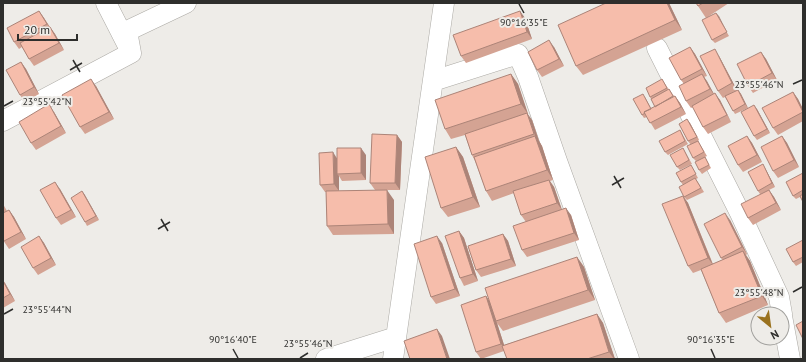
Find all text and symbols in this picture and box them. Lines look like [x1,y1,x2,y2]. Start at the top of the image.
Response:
scale bar [18,16,77,42]
text: 90°16'35"E [500,16,548,29]
text: 20 m [24,22,50,37]
text: 23°55'46"N [734,78,784,91]
text: 23°55'42"N [22,95,72,108]
text: 23°55'48"N [734,286,784,299]
text: 23°55'44"N [22,303,72,316]
north arrow [750,306,790,346]
text: N [768,327,781,343]
text: 90°16'40"E [209,333,257,346]
text: 90°16'35"E [687,333,735,346]
text: 23°55'46"N [283,337,333,350]

